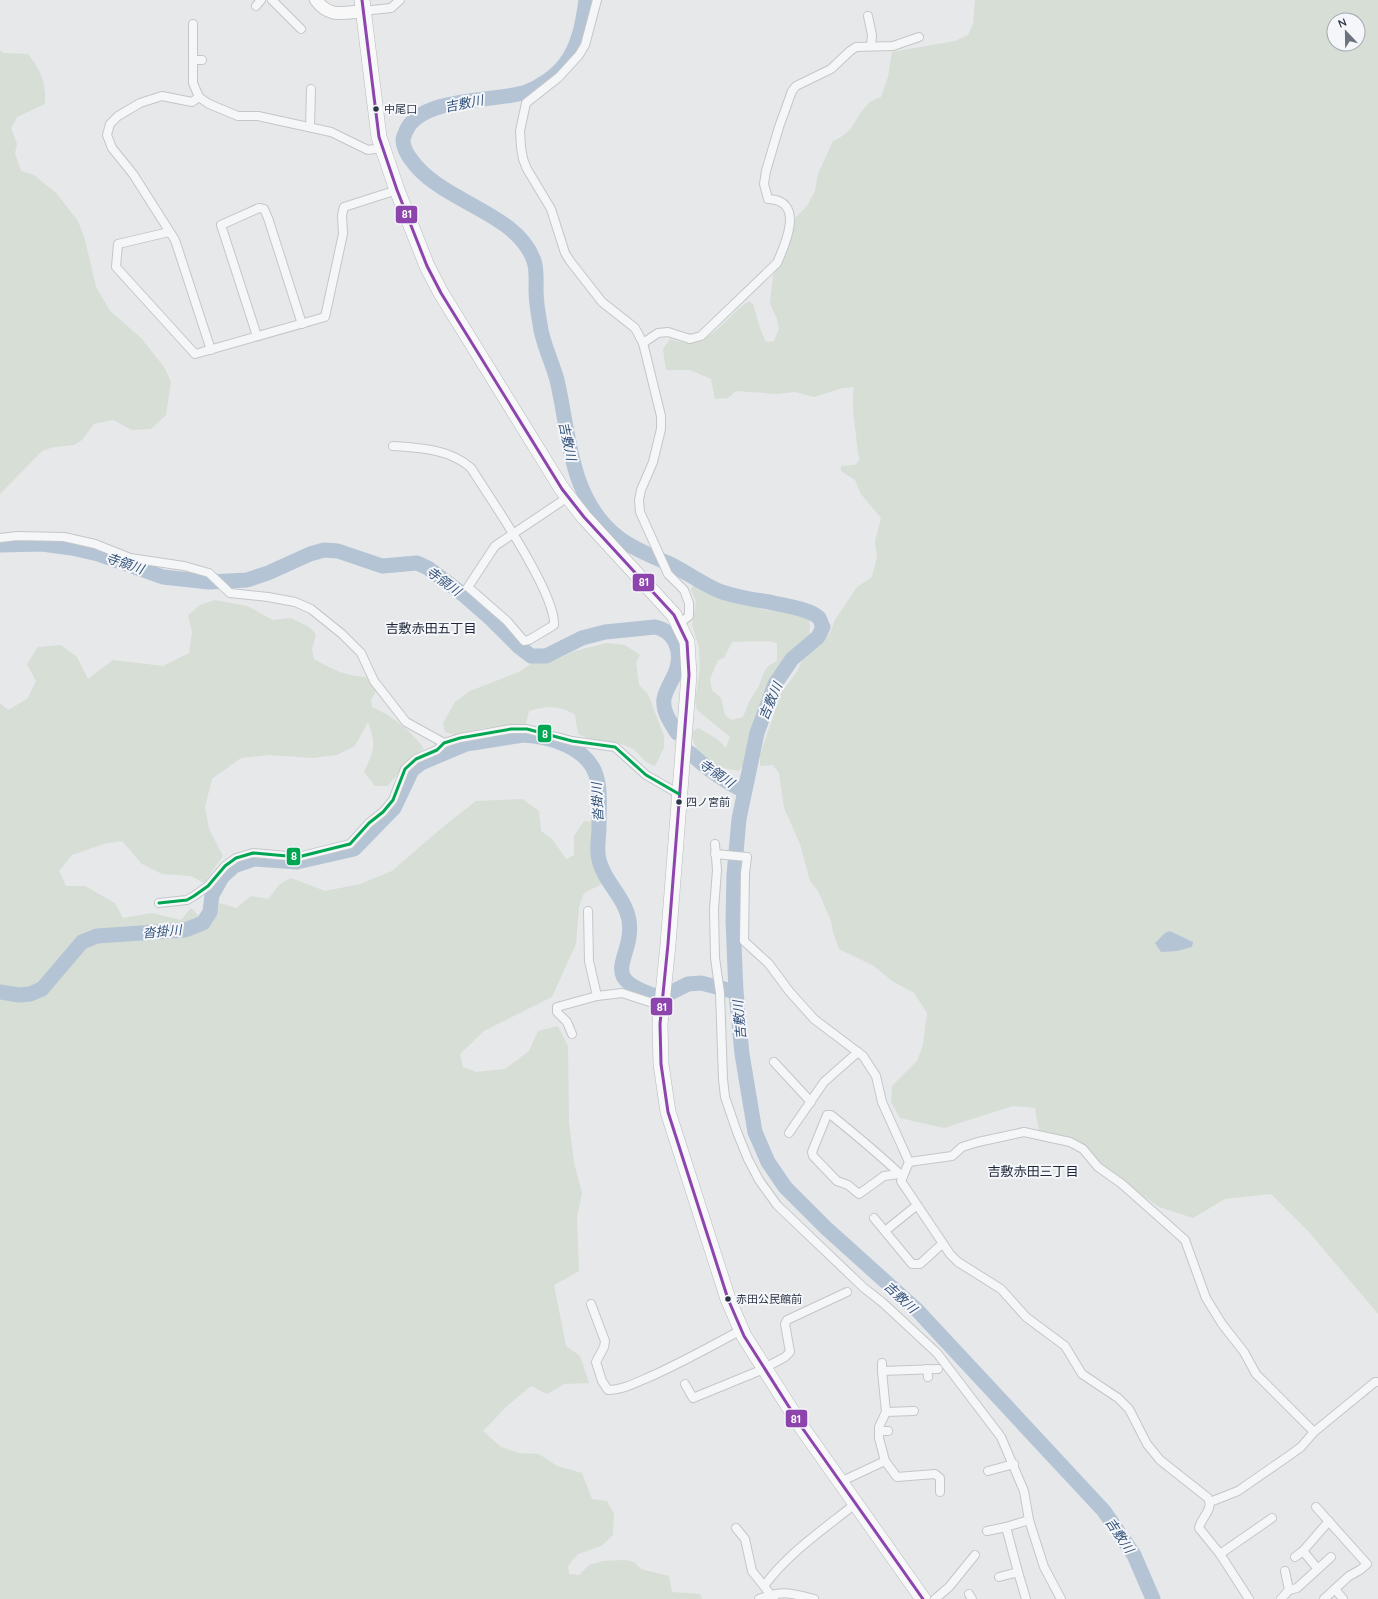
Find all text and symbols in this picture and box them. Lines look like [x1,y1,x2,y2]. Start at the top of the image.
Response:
north arrow [1326,12,1366,52]
text: N [1336,15,1349,31]
water label: 吉敷川 [443,91,487,115]
place label: 中尾口 [384,102,417,116]
marker: 中尾口 [371,104,381,114]
line badge: 81 [395,205,418,224]
text: 81 [402,207,412,221]
water label: 吉敷川 [556,420,580,464]
water label: 寺領川 [104,549,148,578]
water label: 寺領川 [424,563,466,600]
line badge: 81 [632,573,655,592]
text: 81 [639,575,649,589]
district label: 吉敷赤田五丁目 [385,620,477,636]
water label: 吉敷川 [755,678,786,722]
line badge: 8 [537,724,552,743]
text: 8 [542,727,548,741]
water label: 寺領川 [696,755,739,792]
water label: 沓掛川 [588,780,606,822]
place label: 四ノ宮前 [686,795,730,809]
marker: 四ノ宮前 [674,797,684,807]
line badge: 8 [286,847,301,866]
text: 8 [291,849,297,863]
water label: 沓掛川 [142,921,184,941]
line badge: 81 [650,997,673,1016]
water label: 吉敷川 [729,998,749,1040]
text: 81 [657,1000,667,1014]
district label: 吉敷赤田三丁目 [987,1163,1079,1179]
water label: 吉敷川 [881,1278,922,1318]
place label: 赤田公民館前 [736,1292,802,1306]
marker: 赤田公民館前 [723,1294,733,1304]
line badge: 81 [785,1409,808,1428]
text: 81 [791,1412,801,1426]
water label: 吉敷川 [1102,1514,1139,1557]

